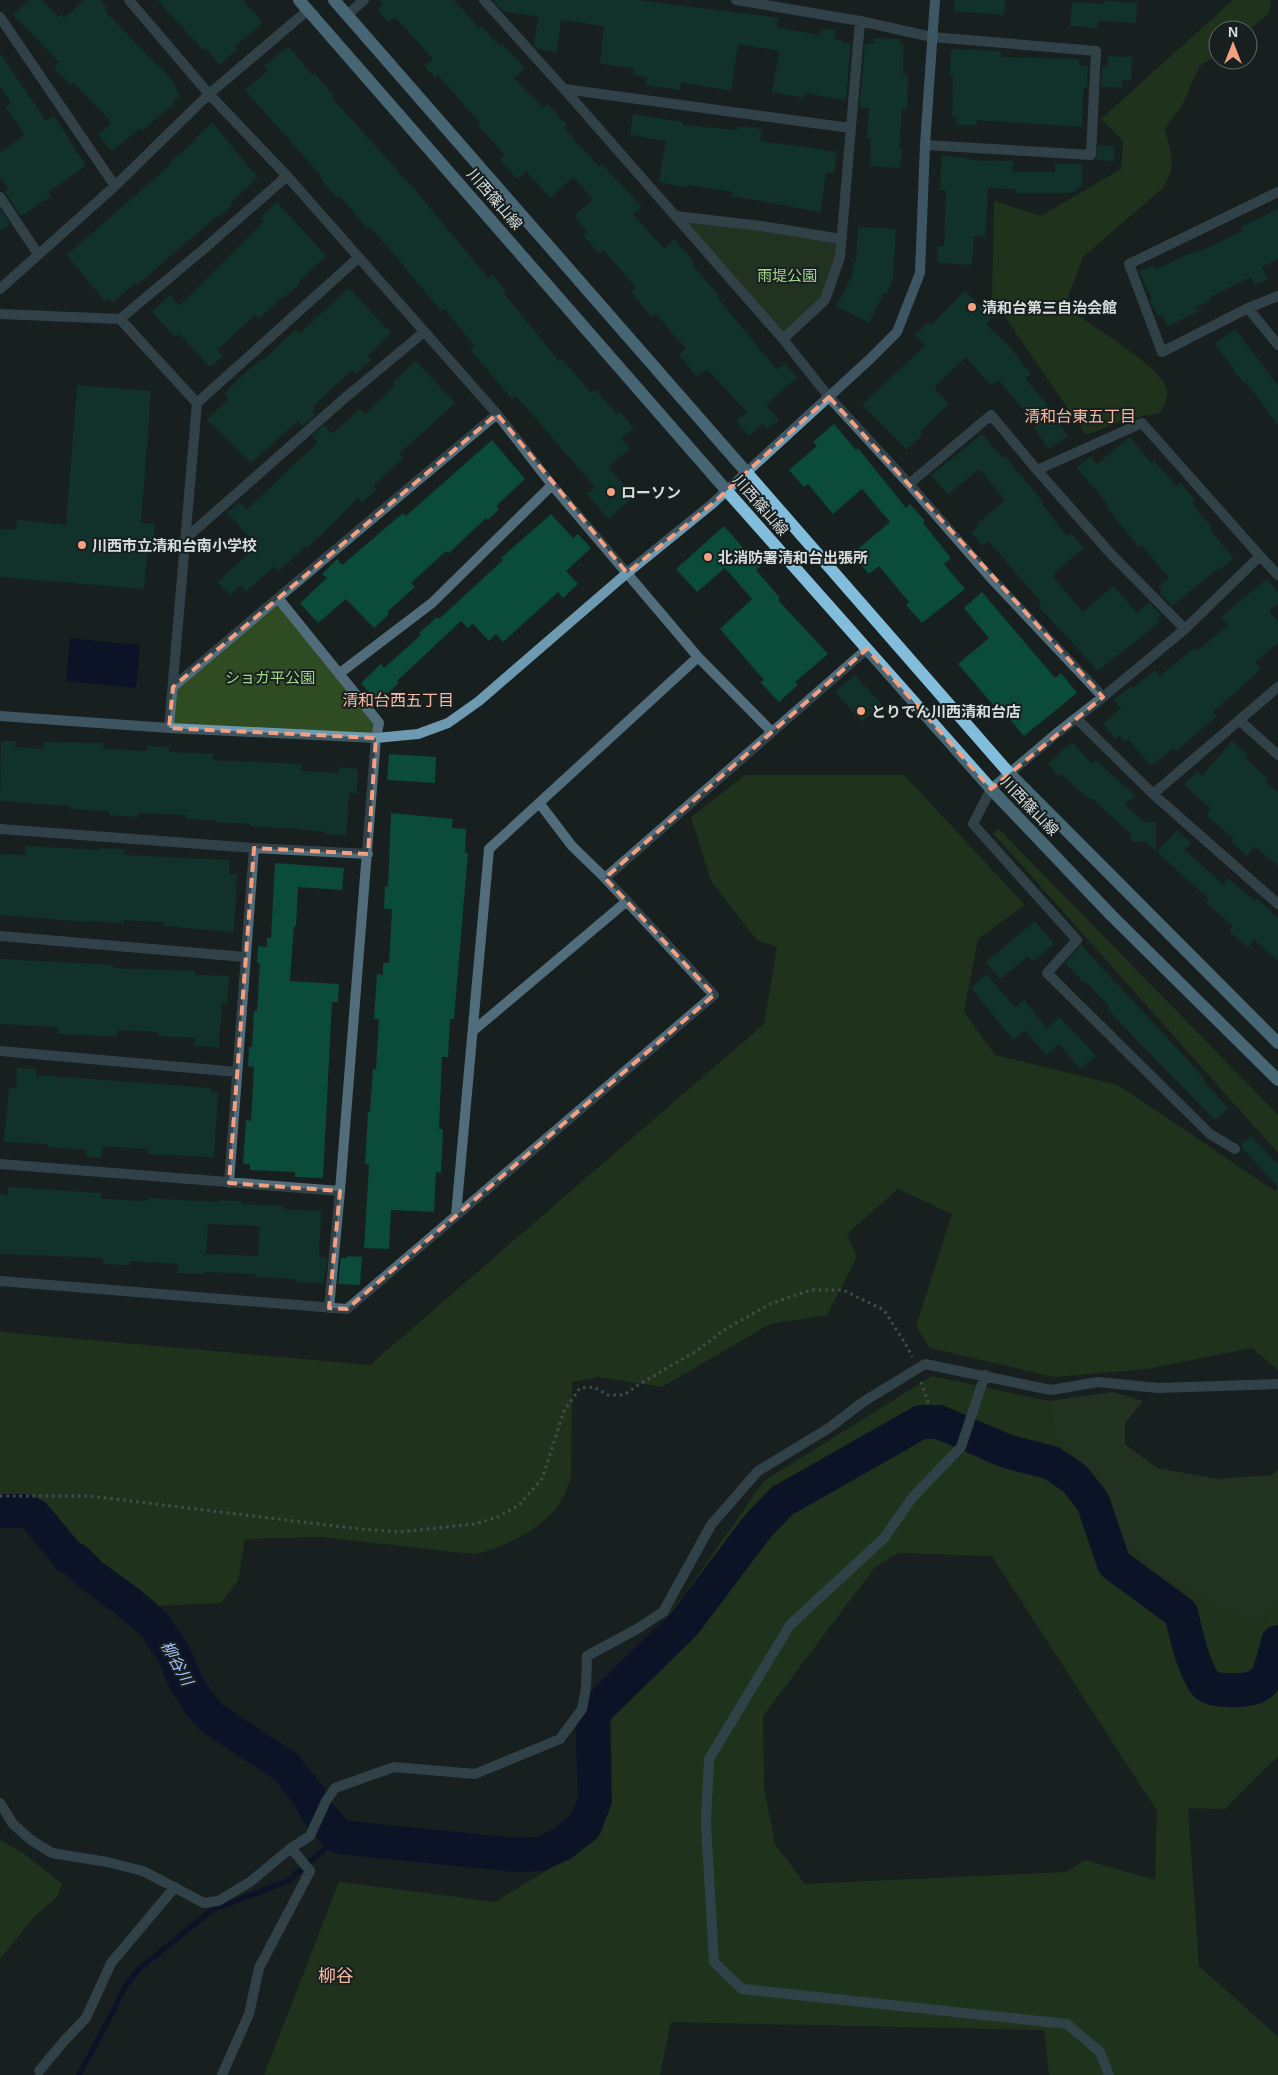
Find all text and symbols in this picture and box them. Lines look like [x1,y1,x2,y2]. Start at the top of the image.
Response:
north arrow [1208,20,1258,70]
text: N [1228,24,1238,40]
street label: 川西篠山線 [464,165,526,233]
park label: 雨堤公園 [757,267,817,284]
place label: 清和台第三自治会館 [982,299,1117,316]
marker: 清和台第三自治会館 [966,301,978,313]
district label: 清和台東五丁目 [1024,408,1136,425]
street label: 川西篠山線 [730,471,792,539]
place label: ローソン [621,484,681,501]
marker: ローソン [605,486,617,498]
place label: 川西市立清和台南小学校 [92,537,257,554]
marker: 川西市立清和台南小学校 [76,539,88,551]
place label: 北消防署清和台出張所 [718,549,868,566]
marker: 北消防署清和台出張所 [702,551,714,563]
park label: ショガ平公園 [225,669,315,686]
district label: 清和台西五丁目 [342,692,454,709]
place label: とりでん川西清和台店 [871,703,1021,720]
marker: とりでん川西清和台店 [855,705,867,717]
street label: 川西篠山線 [998,773,1062,839]
water label: 柳谷川 [158,1638,197,1690]
district label: 柳谷 [318,1966,354,1986]

